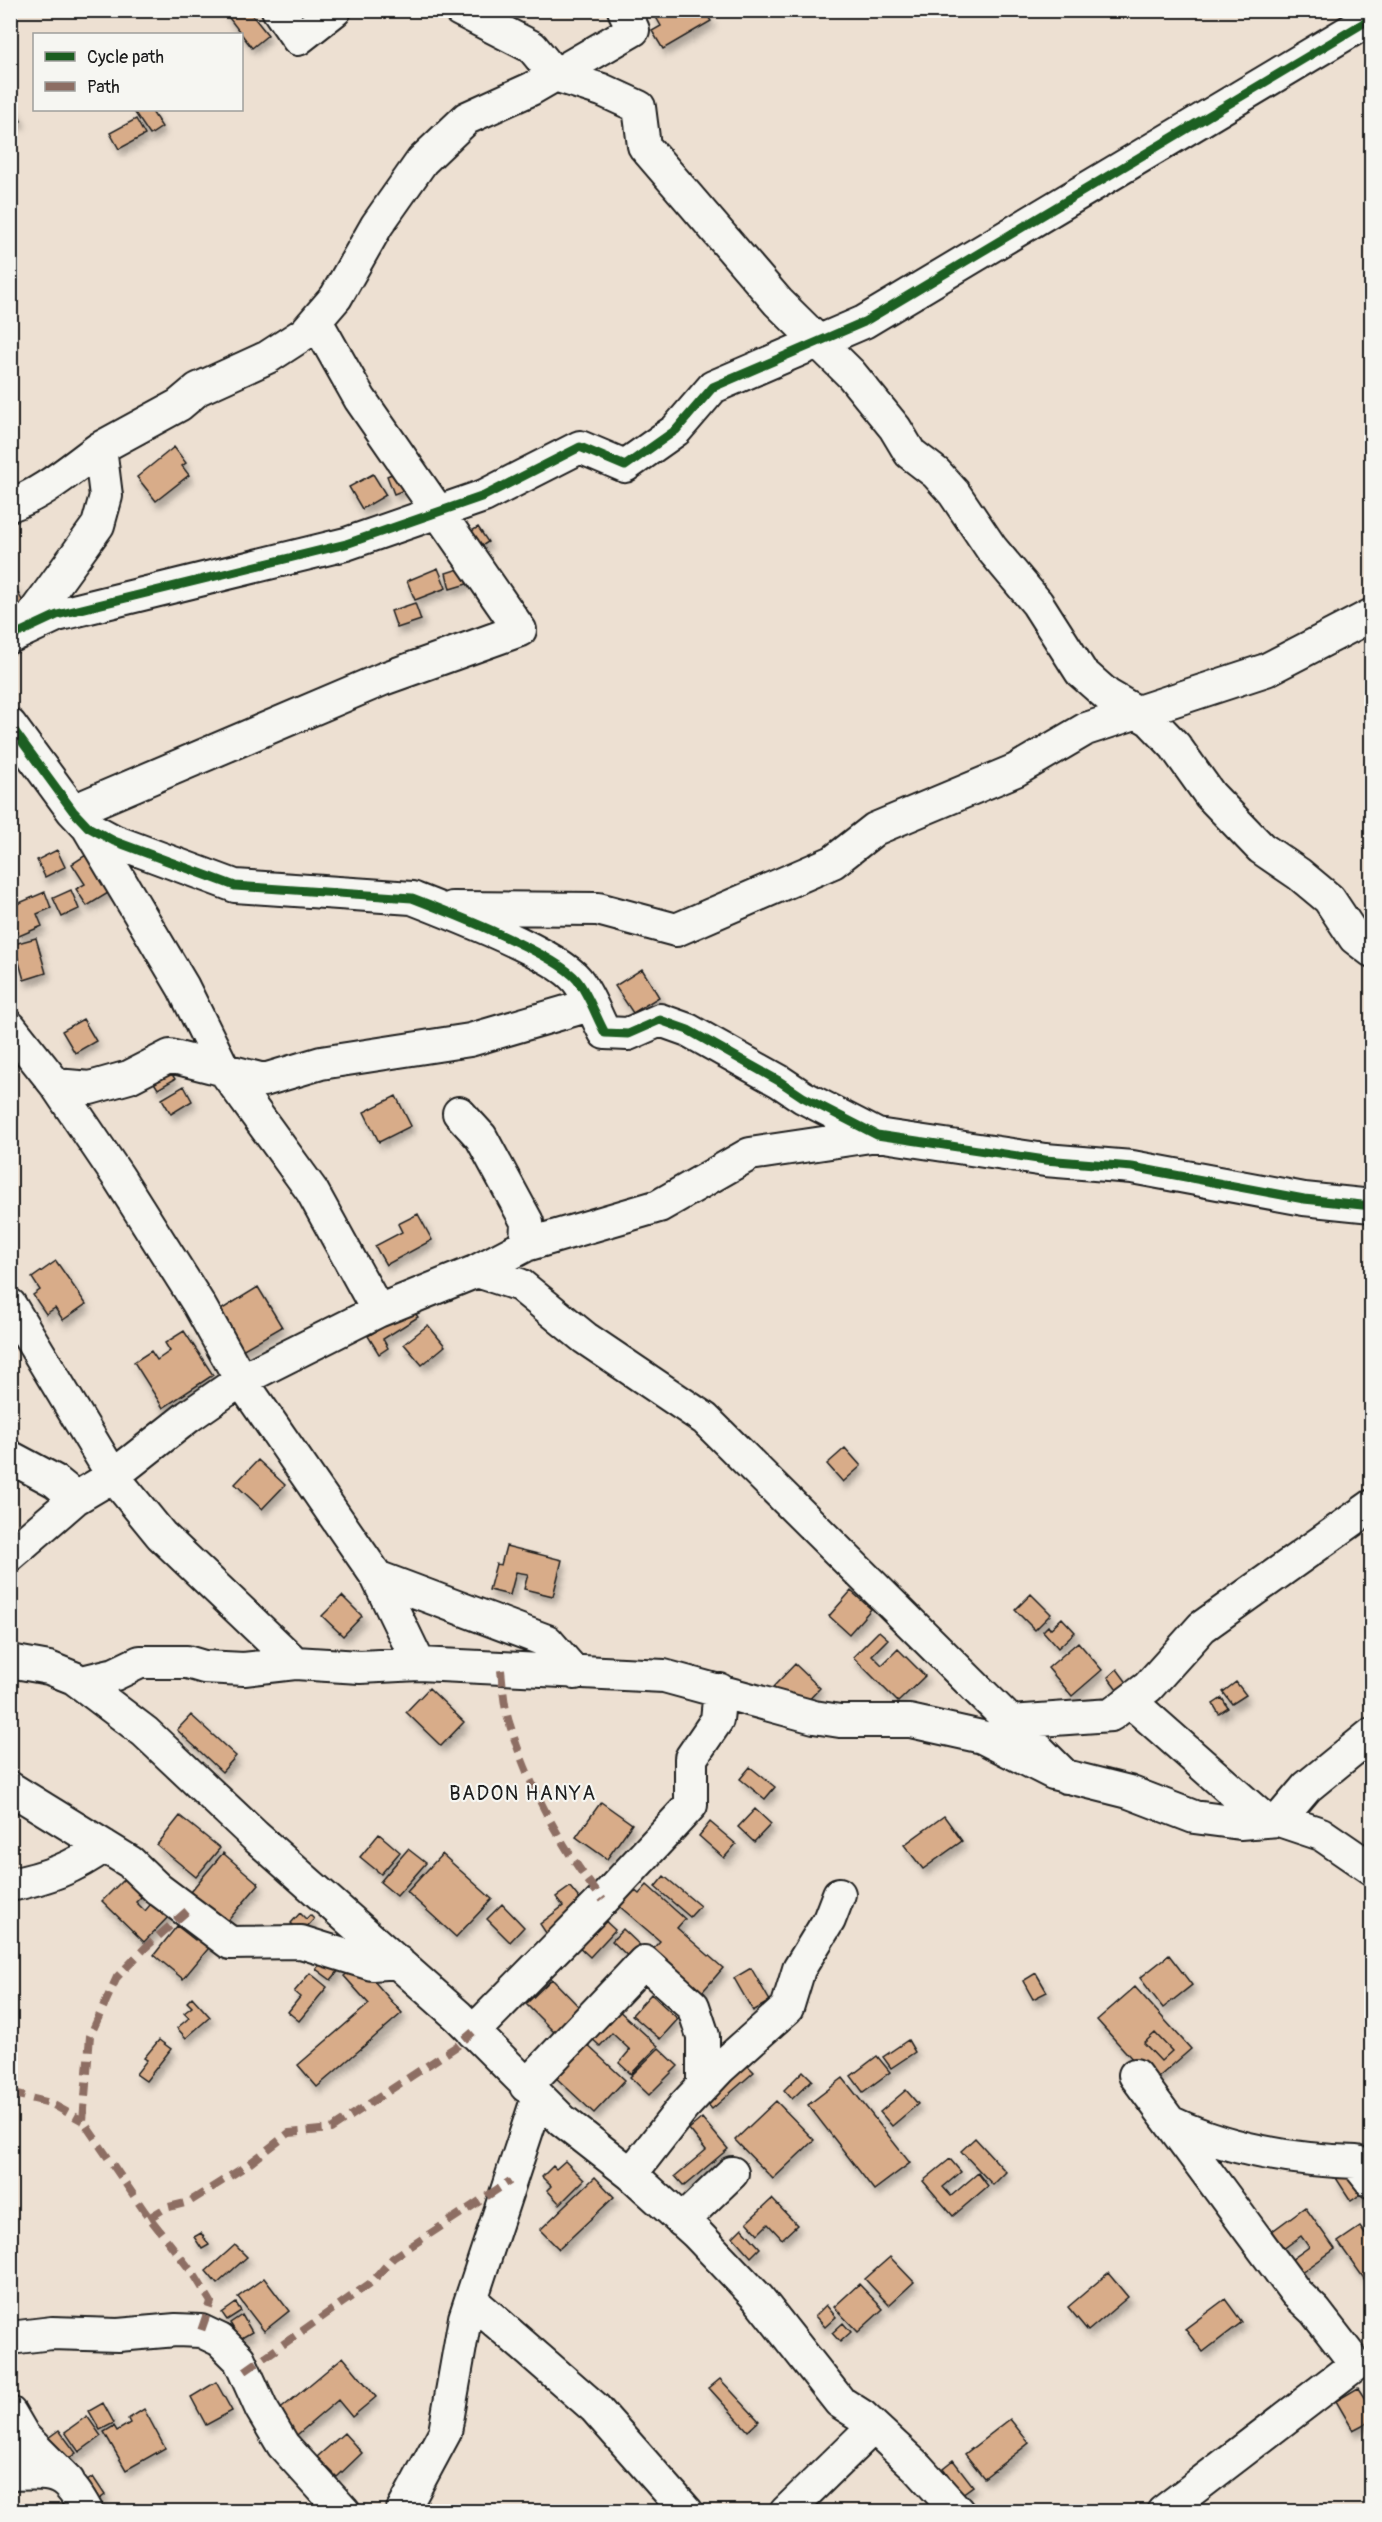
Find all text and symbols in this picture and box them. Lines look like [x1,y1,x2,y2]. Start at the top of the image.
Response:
legend [33,33,243,111]
text: Cycle path [87,46,164,69]
text: Path [87,76,120,99]
district label: BADON HANYA [449,1781,597,1806]

